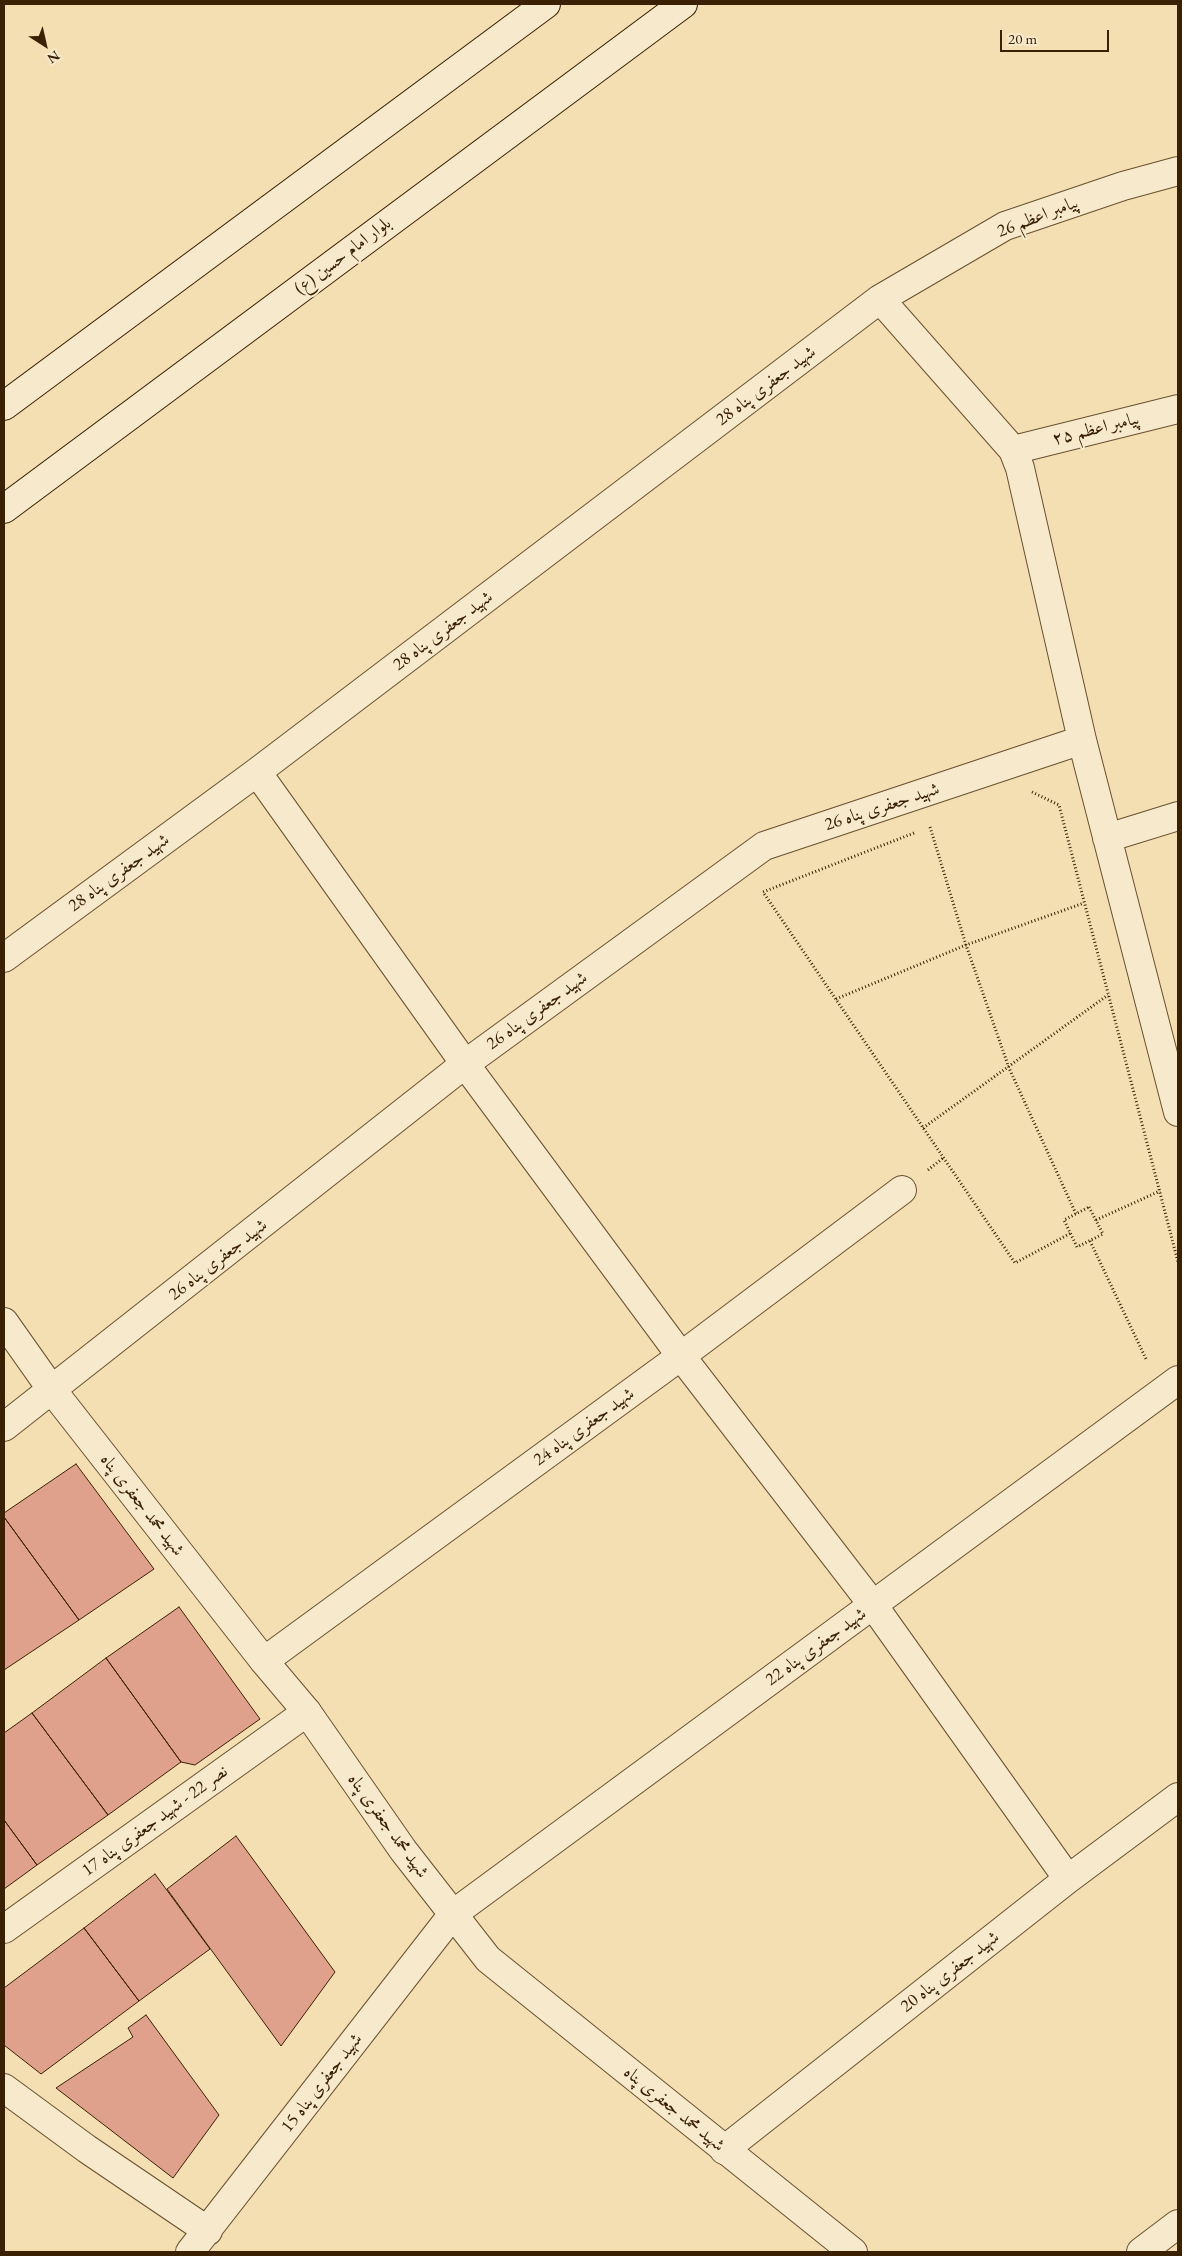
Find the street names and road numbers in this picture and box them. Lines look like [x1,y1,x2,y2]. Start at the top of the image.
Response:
street label: پیامبر اعظم 26 [994,192,1082,242]
street label: بلوار امام حسین (ع) [290,213,396,299]
street label: شهید جعفری پناه 28 [712,341,820,431]
street label: پیامبر اعظم ۲۵ [1050,408,1142,450]
street label: شهید جعفری پناه 28 [389,586,497,676]
street label: شهید جعفری پناه 26 [822,778,942,836]
street label: شهید جعفری پناه 28 [64,829,174,917]
street label: شهید جعفری پناه 26 [482,967,592,1055]
street label: شهید جعفری پناه 26 [164,1215,272,1305]
street label: شهید جعفری پناه 24 [529,1383,639,1471]
street label: شهید محمد جعفری پناه [95,1450,189,1560]
street label: شهید جعفری پناه 22 [761,1603,871,1691]
street label: نصر 22 - شهید جعفری پناه 17 [78,1761,232,1881]
street label: شهید محمد جعفری پناه [343,1770,433,1882]
street label: شهید جعفری پناه 20 [896,1927,1004,2017]
street label: شهید جعفری پناه 15 [277,2029,367,2137]
street label: شهید محمد جعفری پناه [619,2062,729,2156]

